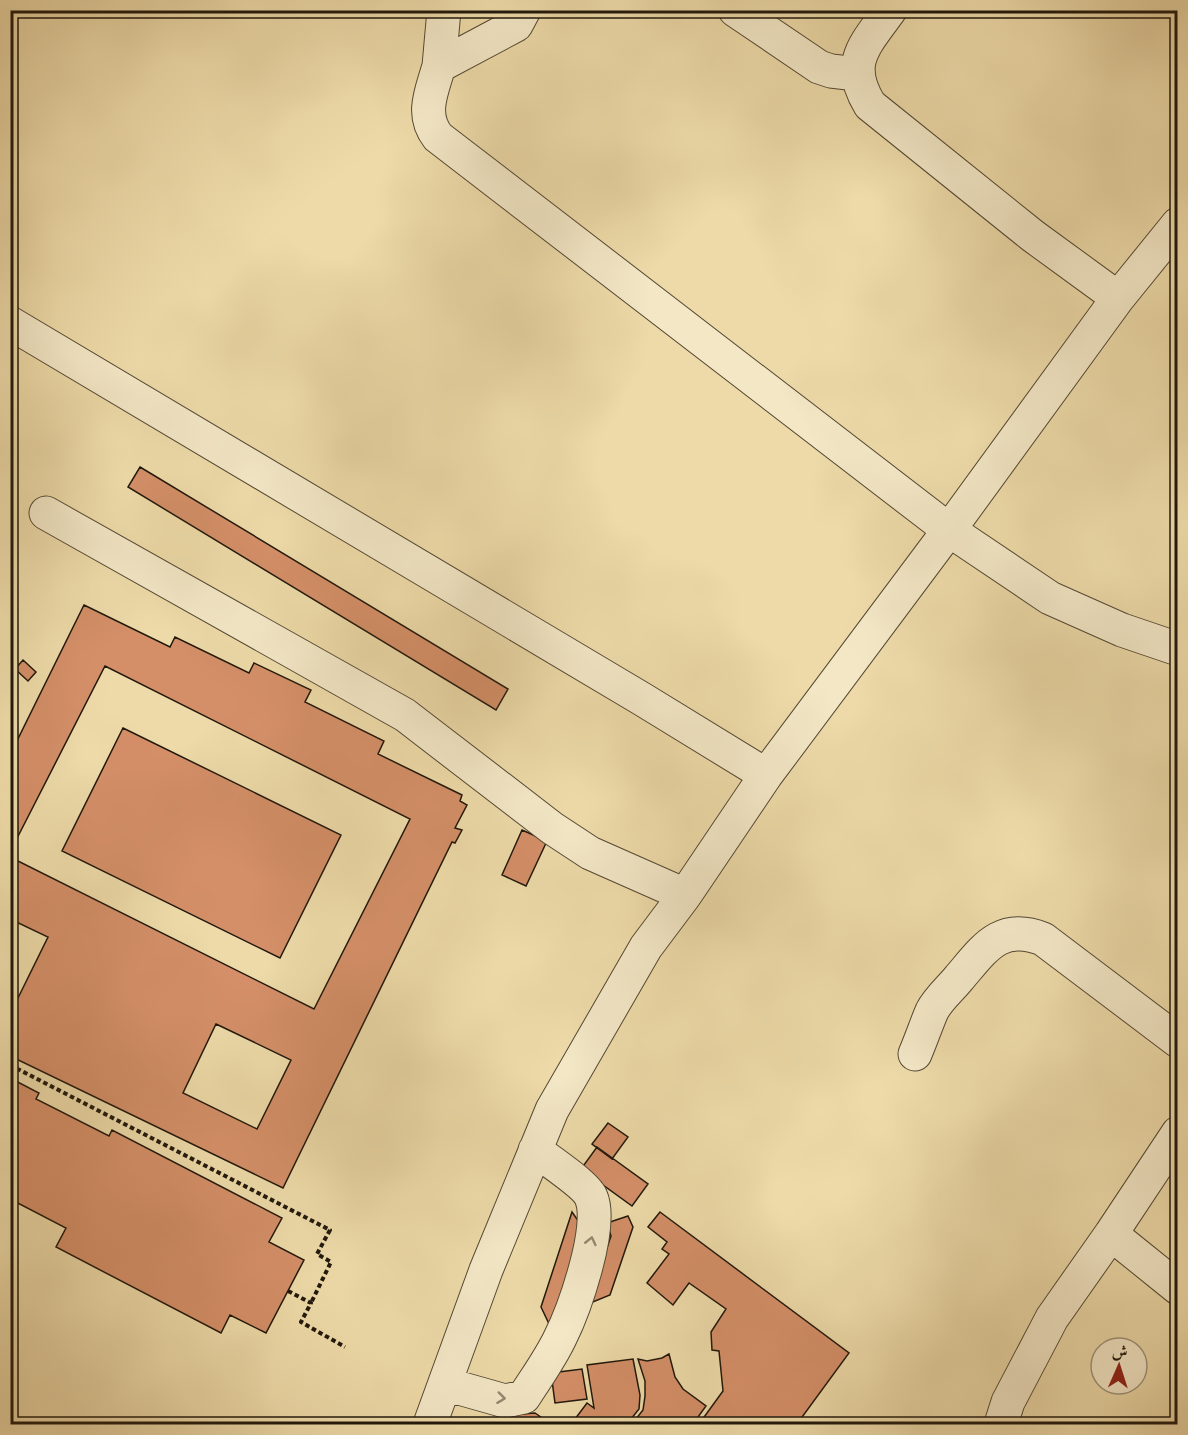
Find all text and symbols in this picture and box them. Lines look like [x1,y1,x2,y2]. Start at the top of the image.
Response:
one-way arrow [584,1236,597,1246]
north arrow [1089,1336,1149,1396]
text: ش [1111,1342,1128,1365]
one-way arrow [496,1391,506,1404]

